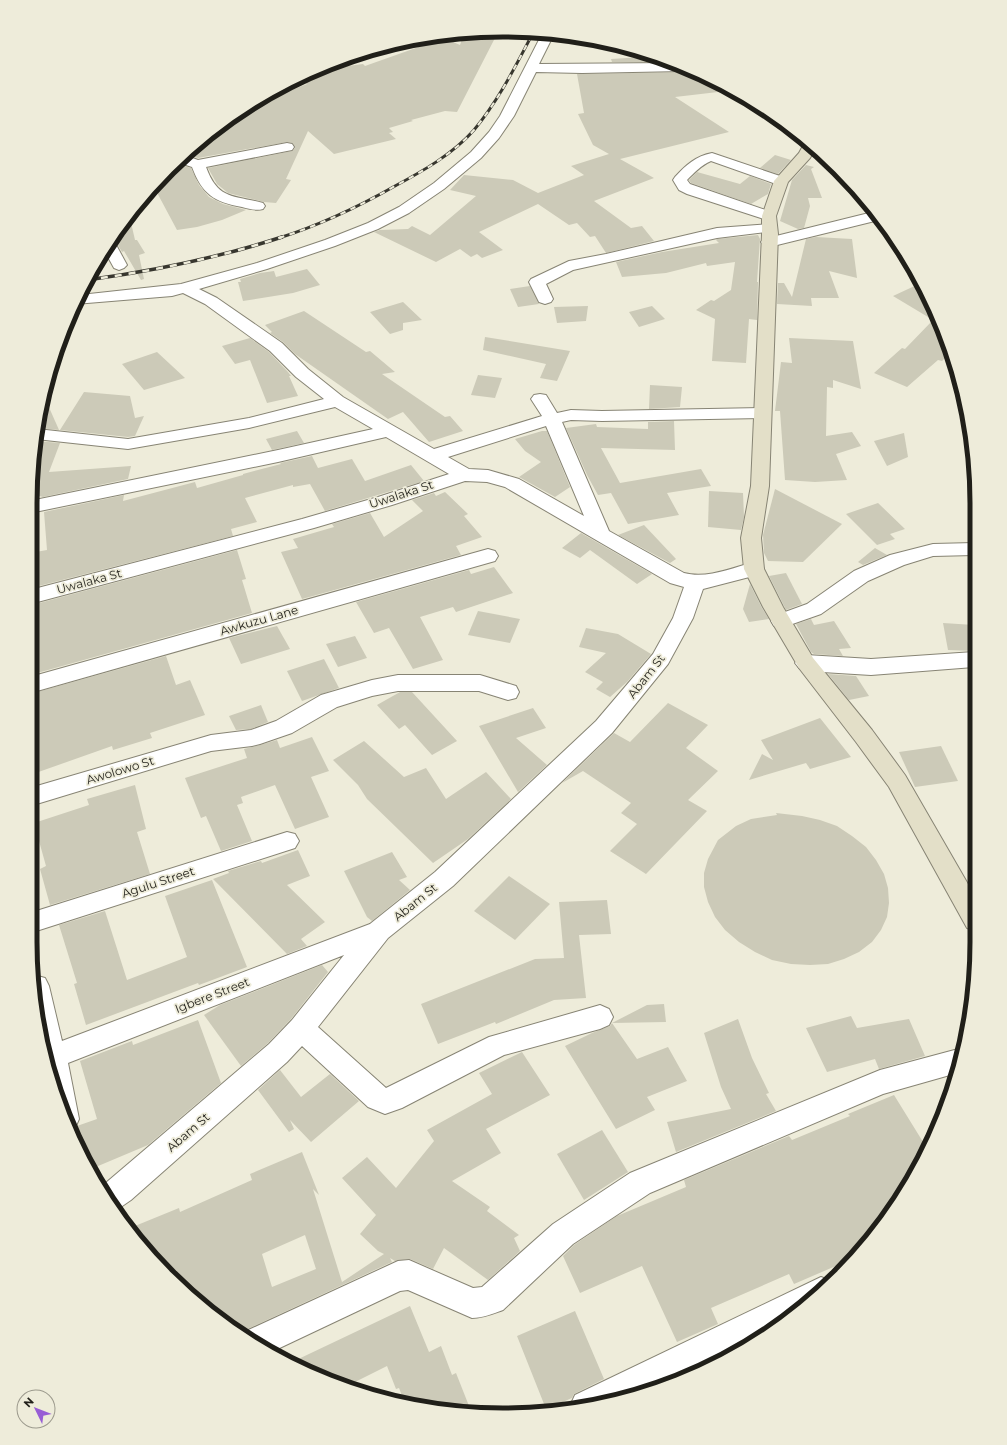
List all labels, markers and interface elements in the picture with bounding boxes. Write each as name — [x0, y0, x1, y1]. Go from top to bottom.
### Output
street label: Uwalaka St — [367, 477, 435, 511]
street label: Uwalaka St — [55, 565, 123, 597]
street label: Awkuzu Lane — [218, 602, 300, 638]
street label: Abam St — [624, 651, 668, 701]
street label: Awolowo St — [84, 753, 156, 787]
street label: Agulu Street — [120, 863, 196, 901]
street label: Abam St — [390, 880, 440, 924]
street label: Igbere Street — [173, 974, 251, 1016]
street label: Abam St — [163, 1109, 213, 1155]
north arrow — [16, 1389, 56, 1429]
text: N — [21, 1394, 37, 1410]

